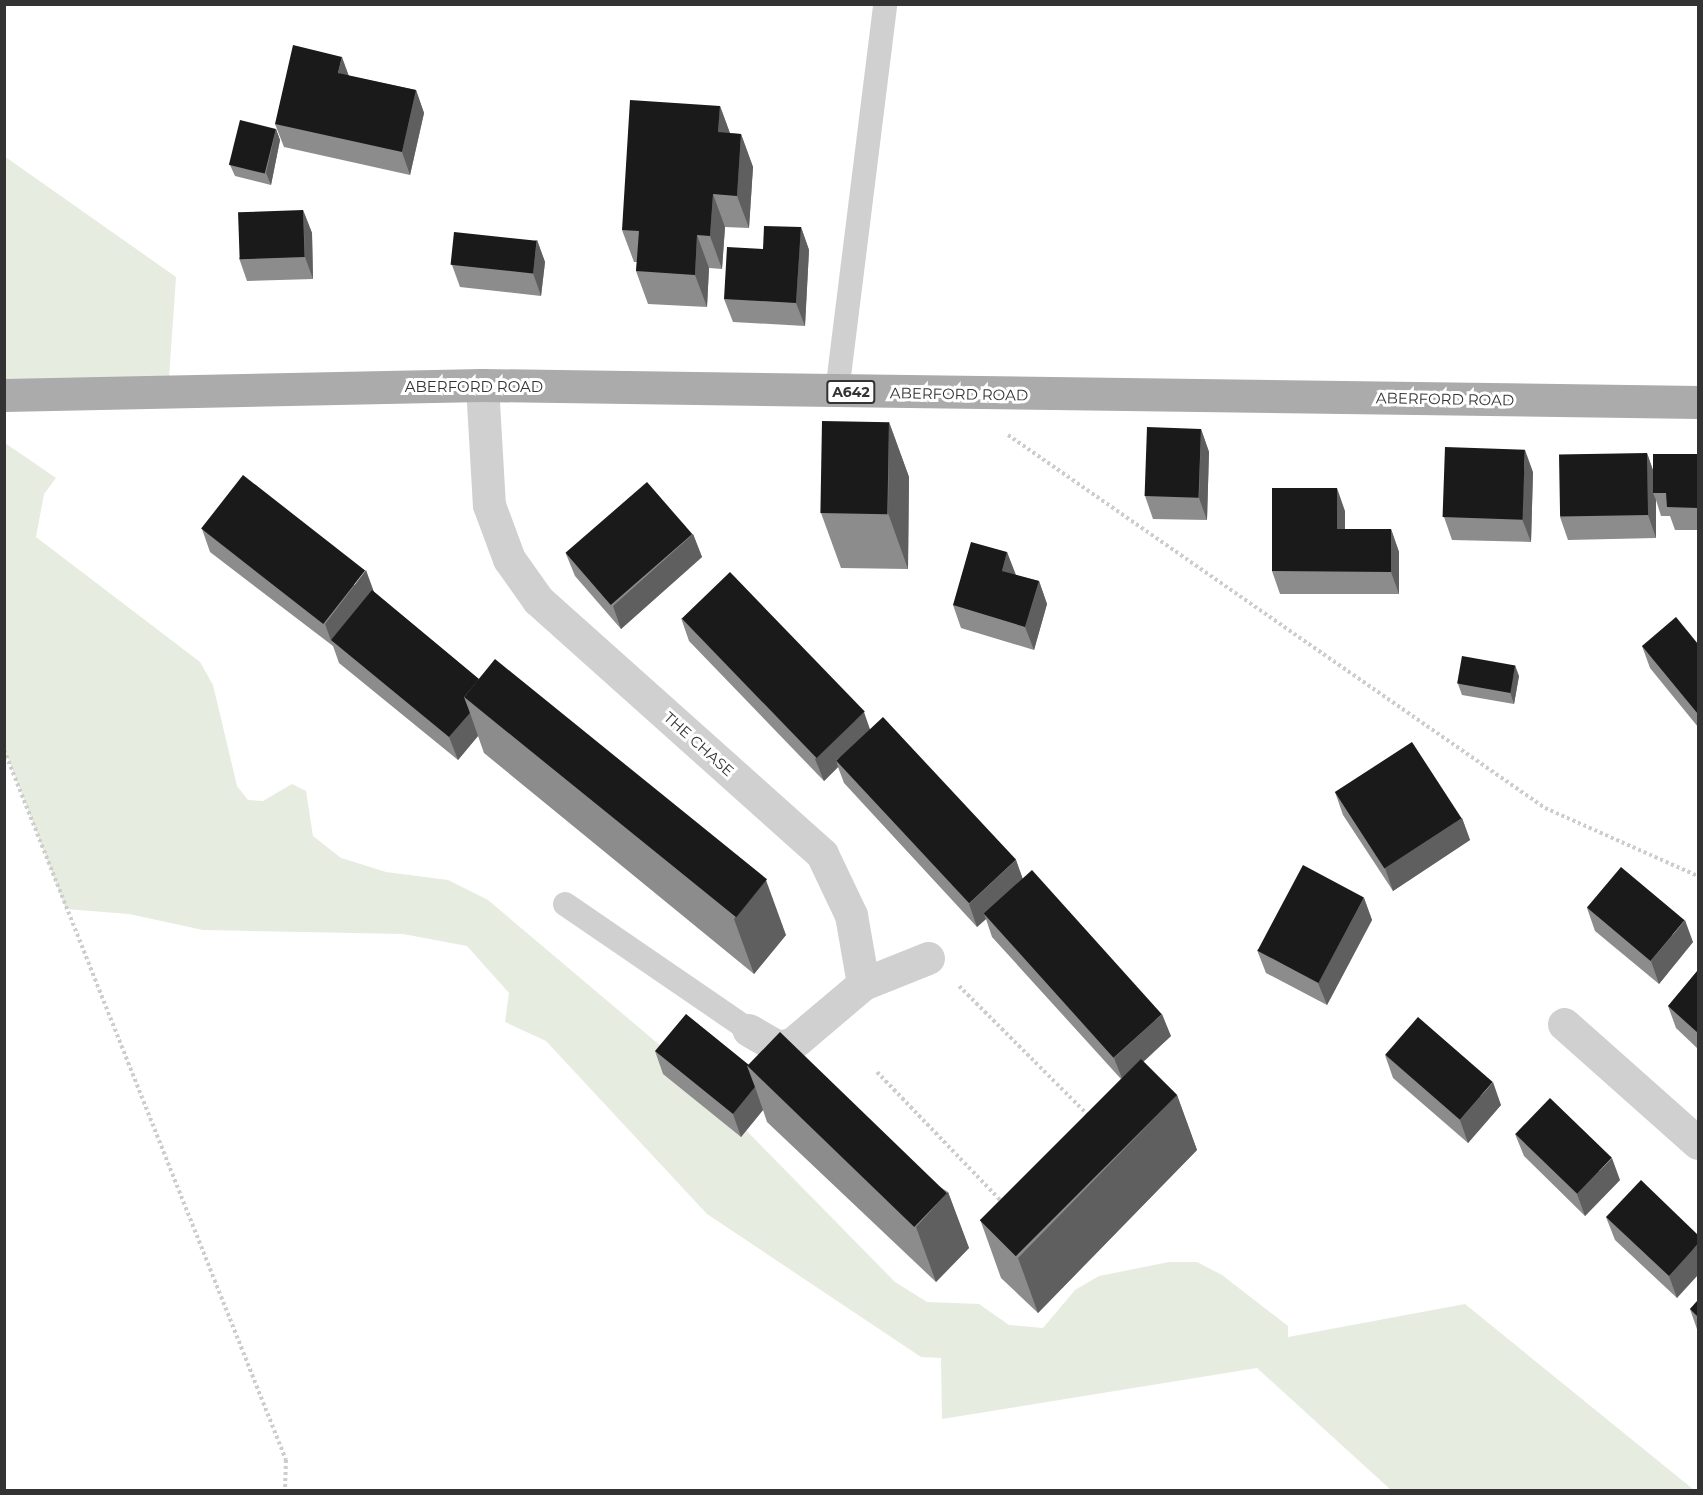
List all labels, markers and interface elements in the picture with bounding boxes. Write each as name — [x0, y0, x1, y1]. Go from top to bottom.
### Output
street label: ABERFORD ROAD — [405, 378, 543, 396]
road number: A642 — [826, 381, 876, 403]
street label: ABERFORD ROAD — [890, 384, 1028, 404]
street label: ABERFORD ROAD — [1376, 389, 1514, 409]
street label: THE CHASE — [660, 708, 738, 780]

